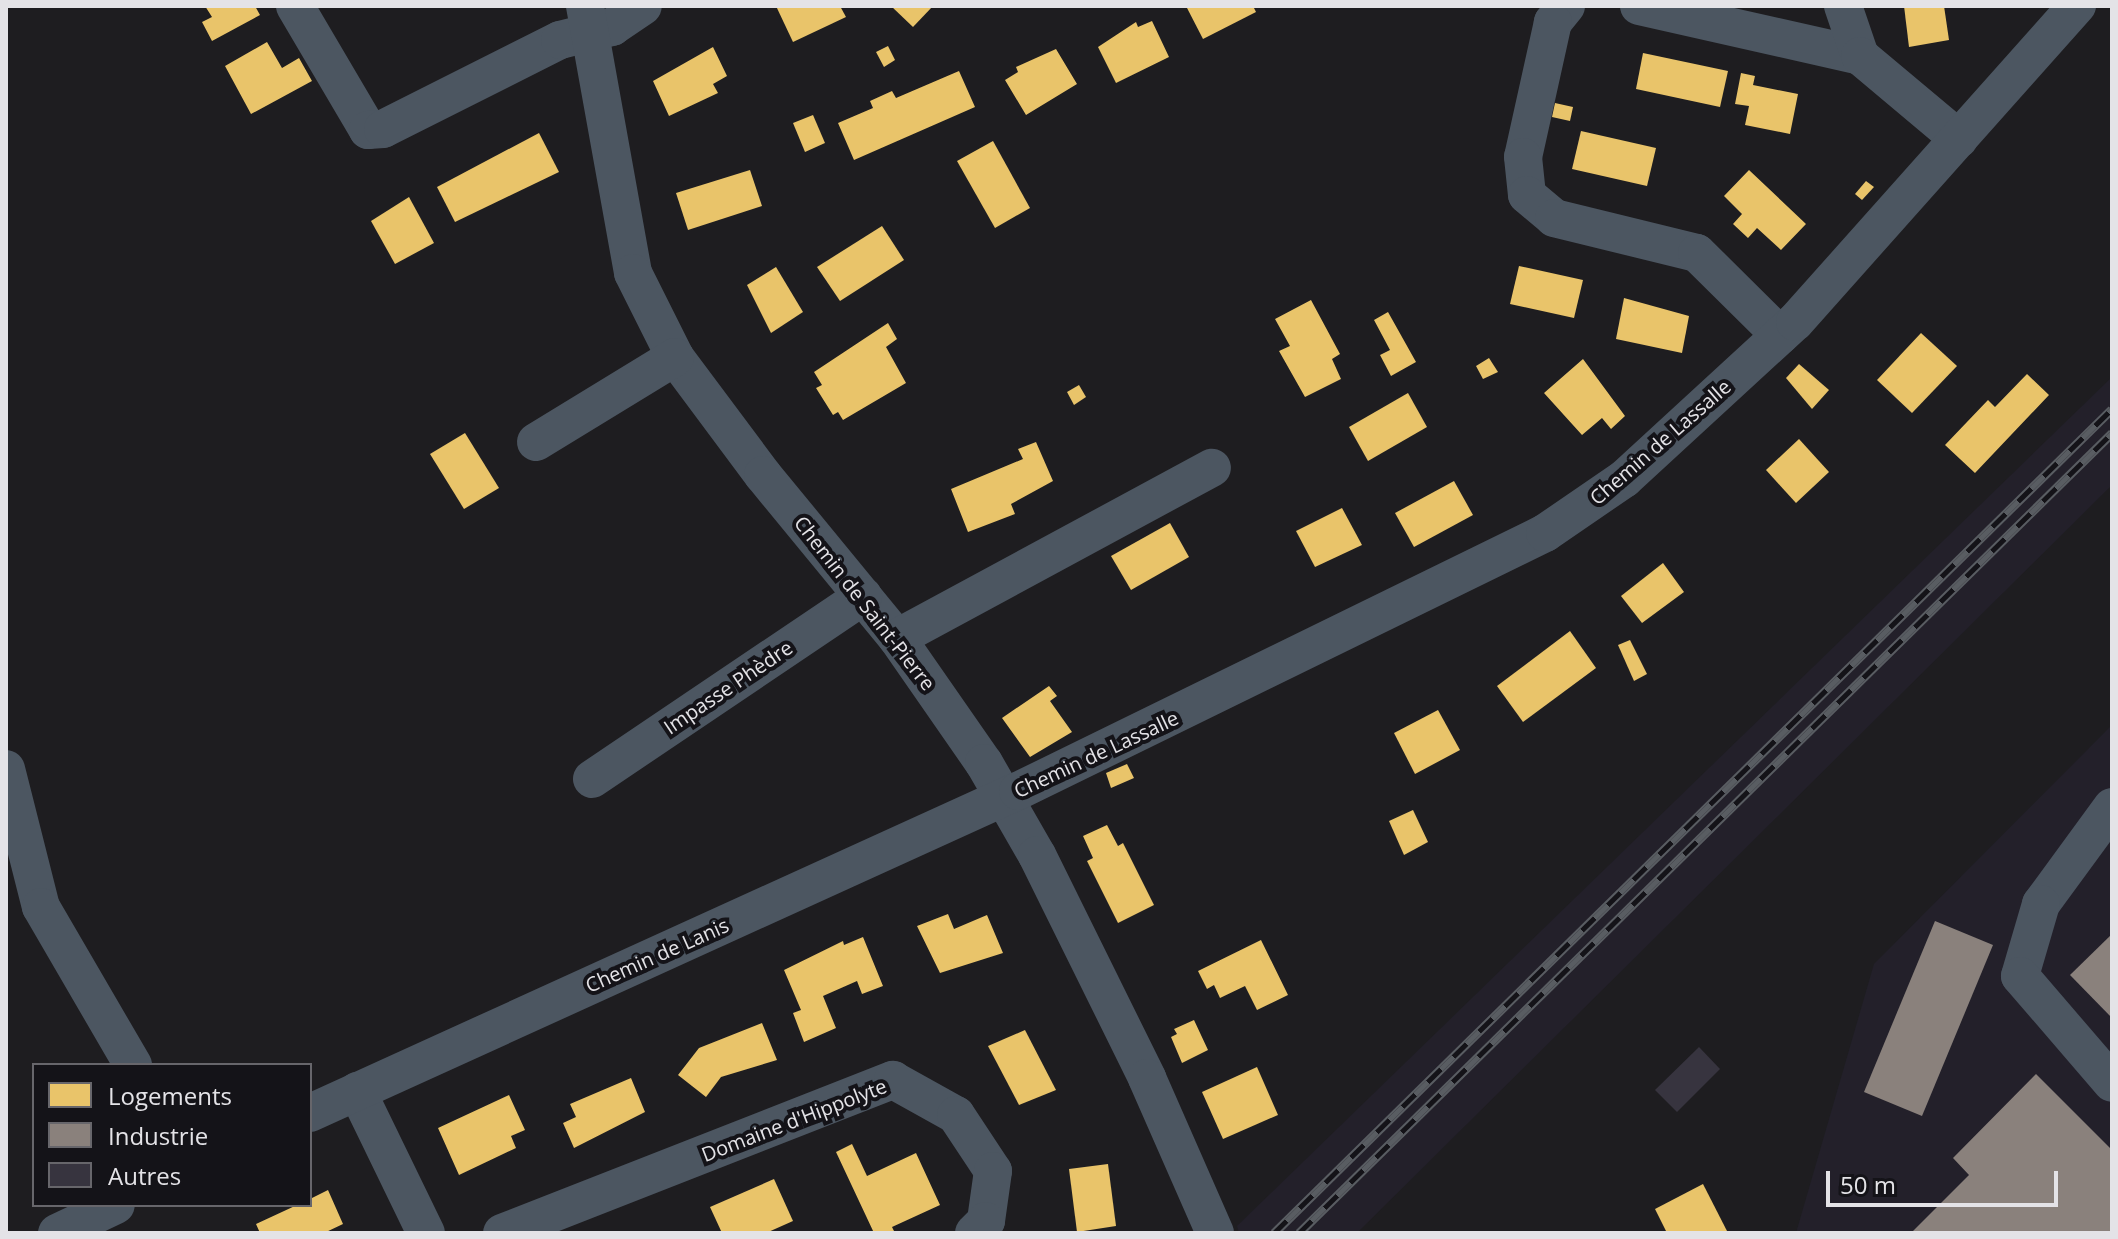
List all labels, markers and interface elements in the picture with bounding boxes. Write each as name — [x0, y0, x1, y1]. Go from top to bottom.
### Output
street label: Chemin de Lassalle — [1585, 374, 1735, 510]
street label: Chemin de Saint-Pierre — [789, 511, 941, 695]
street label: Impasse Phèdre — [659, 635, 797, 739]
street label: Chemin de Lassalle — [1010, 705, 1182, 803]
street label: Chemin de Lanis — [582, 913, 732, 997]
legend — [32, 1063, 312, 1207]
street label: Domaine d'Hippolyte — [698, 1074, 890, 1166]
text: Logements — [108, 1079, 232, 1112]
text: Industrie — [108, 1119, 208, 1152]
scale bar — [1830, 1155, 2062, 1205]
text: Autres — [108, 1159, 181, 1192]
text: 50 m — [1840, 1168, 1896, 1201]

